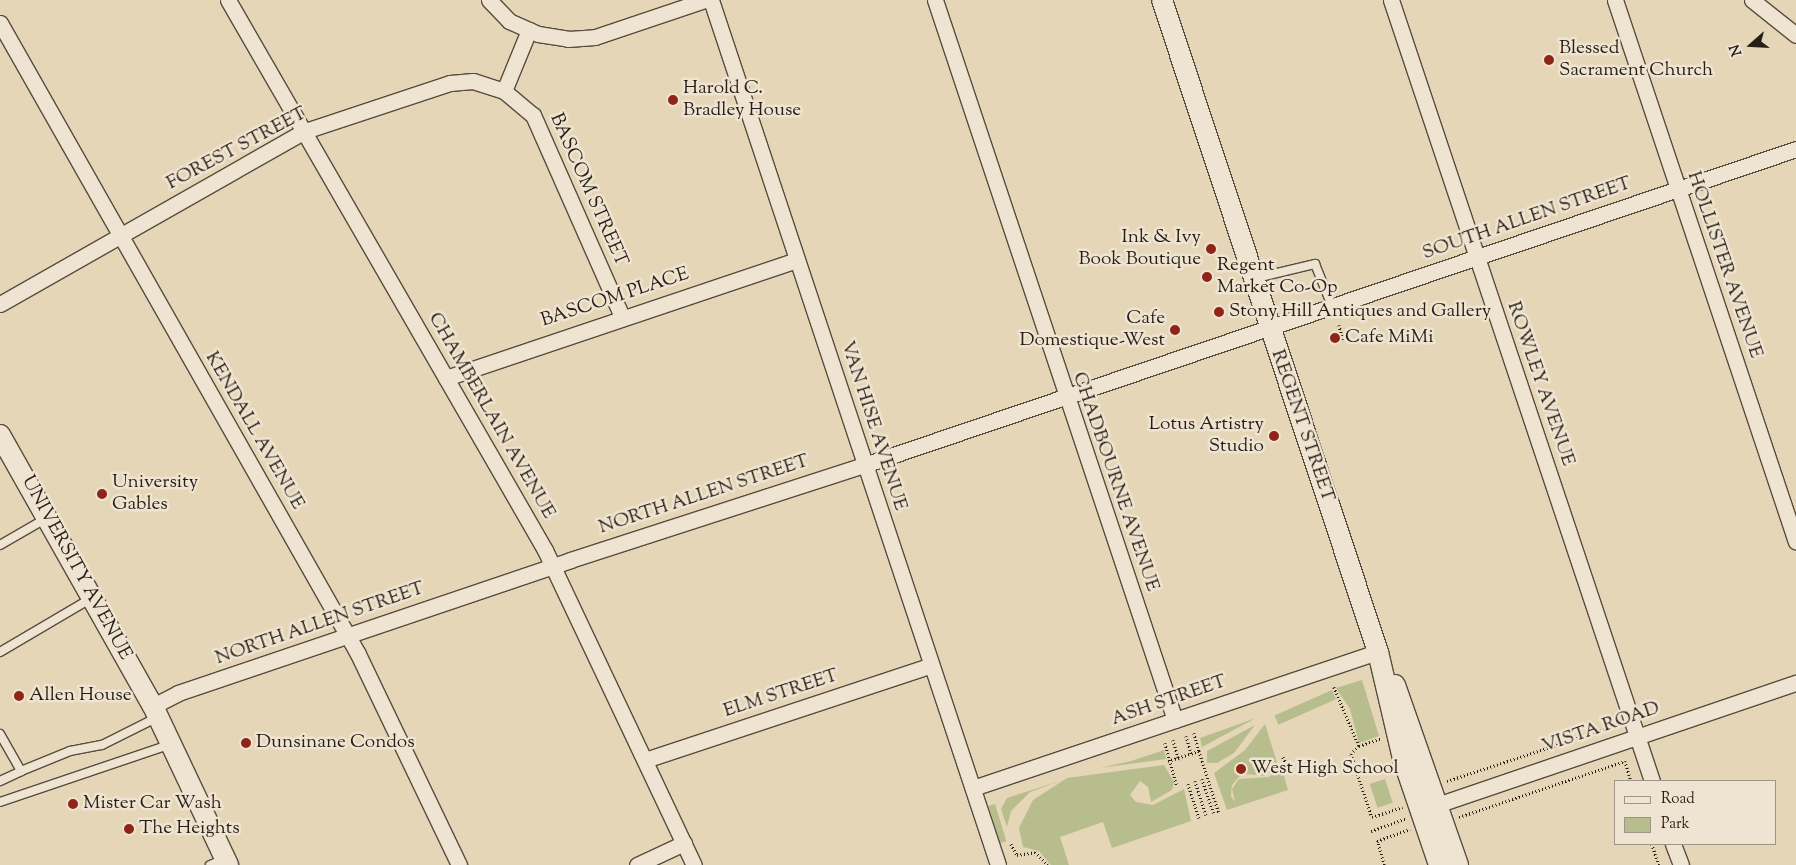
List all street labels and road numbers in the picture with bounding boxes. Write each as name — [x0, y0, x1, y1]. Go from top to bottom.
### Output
street label: FOREST STREET — [163, 103, 311, 195]
street label: BASCOM STREET — [544, 110, 632, 270]
street label: HOLLISTER AVENUE — [1681, 169, 1767, 361]
street label: SOUTH ALLEN STREET — [1420, 173, 1634, 265]
street label: BASCOM PLACE — [538, 263, 692, 333]
street label: ROWLEY AVENUE — [1501, 299, 1579, 469]
street label: CHAMBERLAIN AVENUE — [423, 309, 559, 523]
street label: VAN HISE AVENUE — [835, 338, 911, 514]
street label: REGENT STREET — [1265, 347, 1339, 505]
street label: KENDALL AVENUE — [199, 348, 309, 514]
street label: CHADBOURNE AVENUE — [1067, 369, 1163, 595]
street label: NORTH ALLEN STREET — [596, 450, 812, 540]
street label: UNIVERSITY AVENUE — [16, 472, 136, 664]
street label: NORTH ALLEN STREET — [213, 578, 427, 670]
street label: ELM STREET — [721, 665, 841, 723]
street label: ASH STREET — [1108, 671, 1230, 731]
street label: VISTA ROAD — [1539, 697, 1663, 759]

